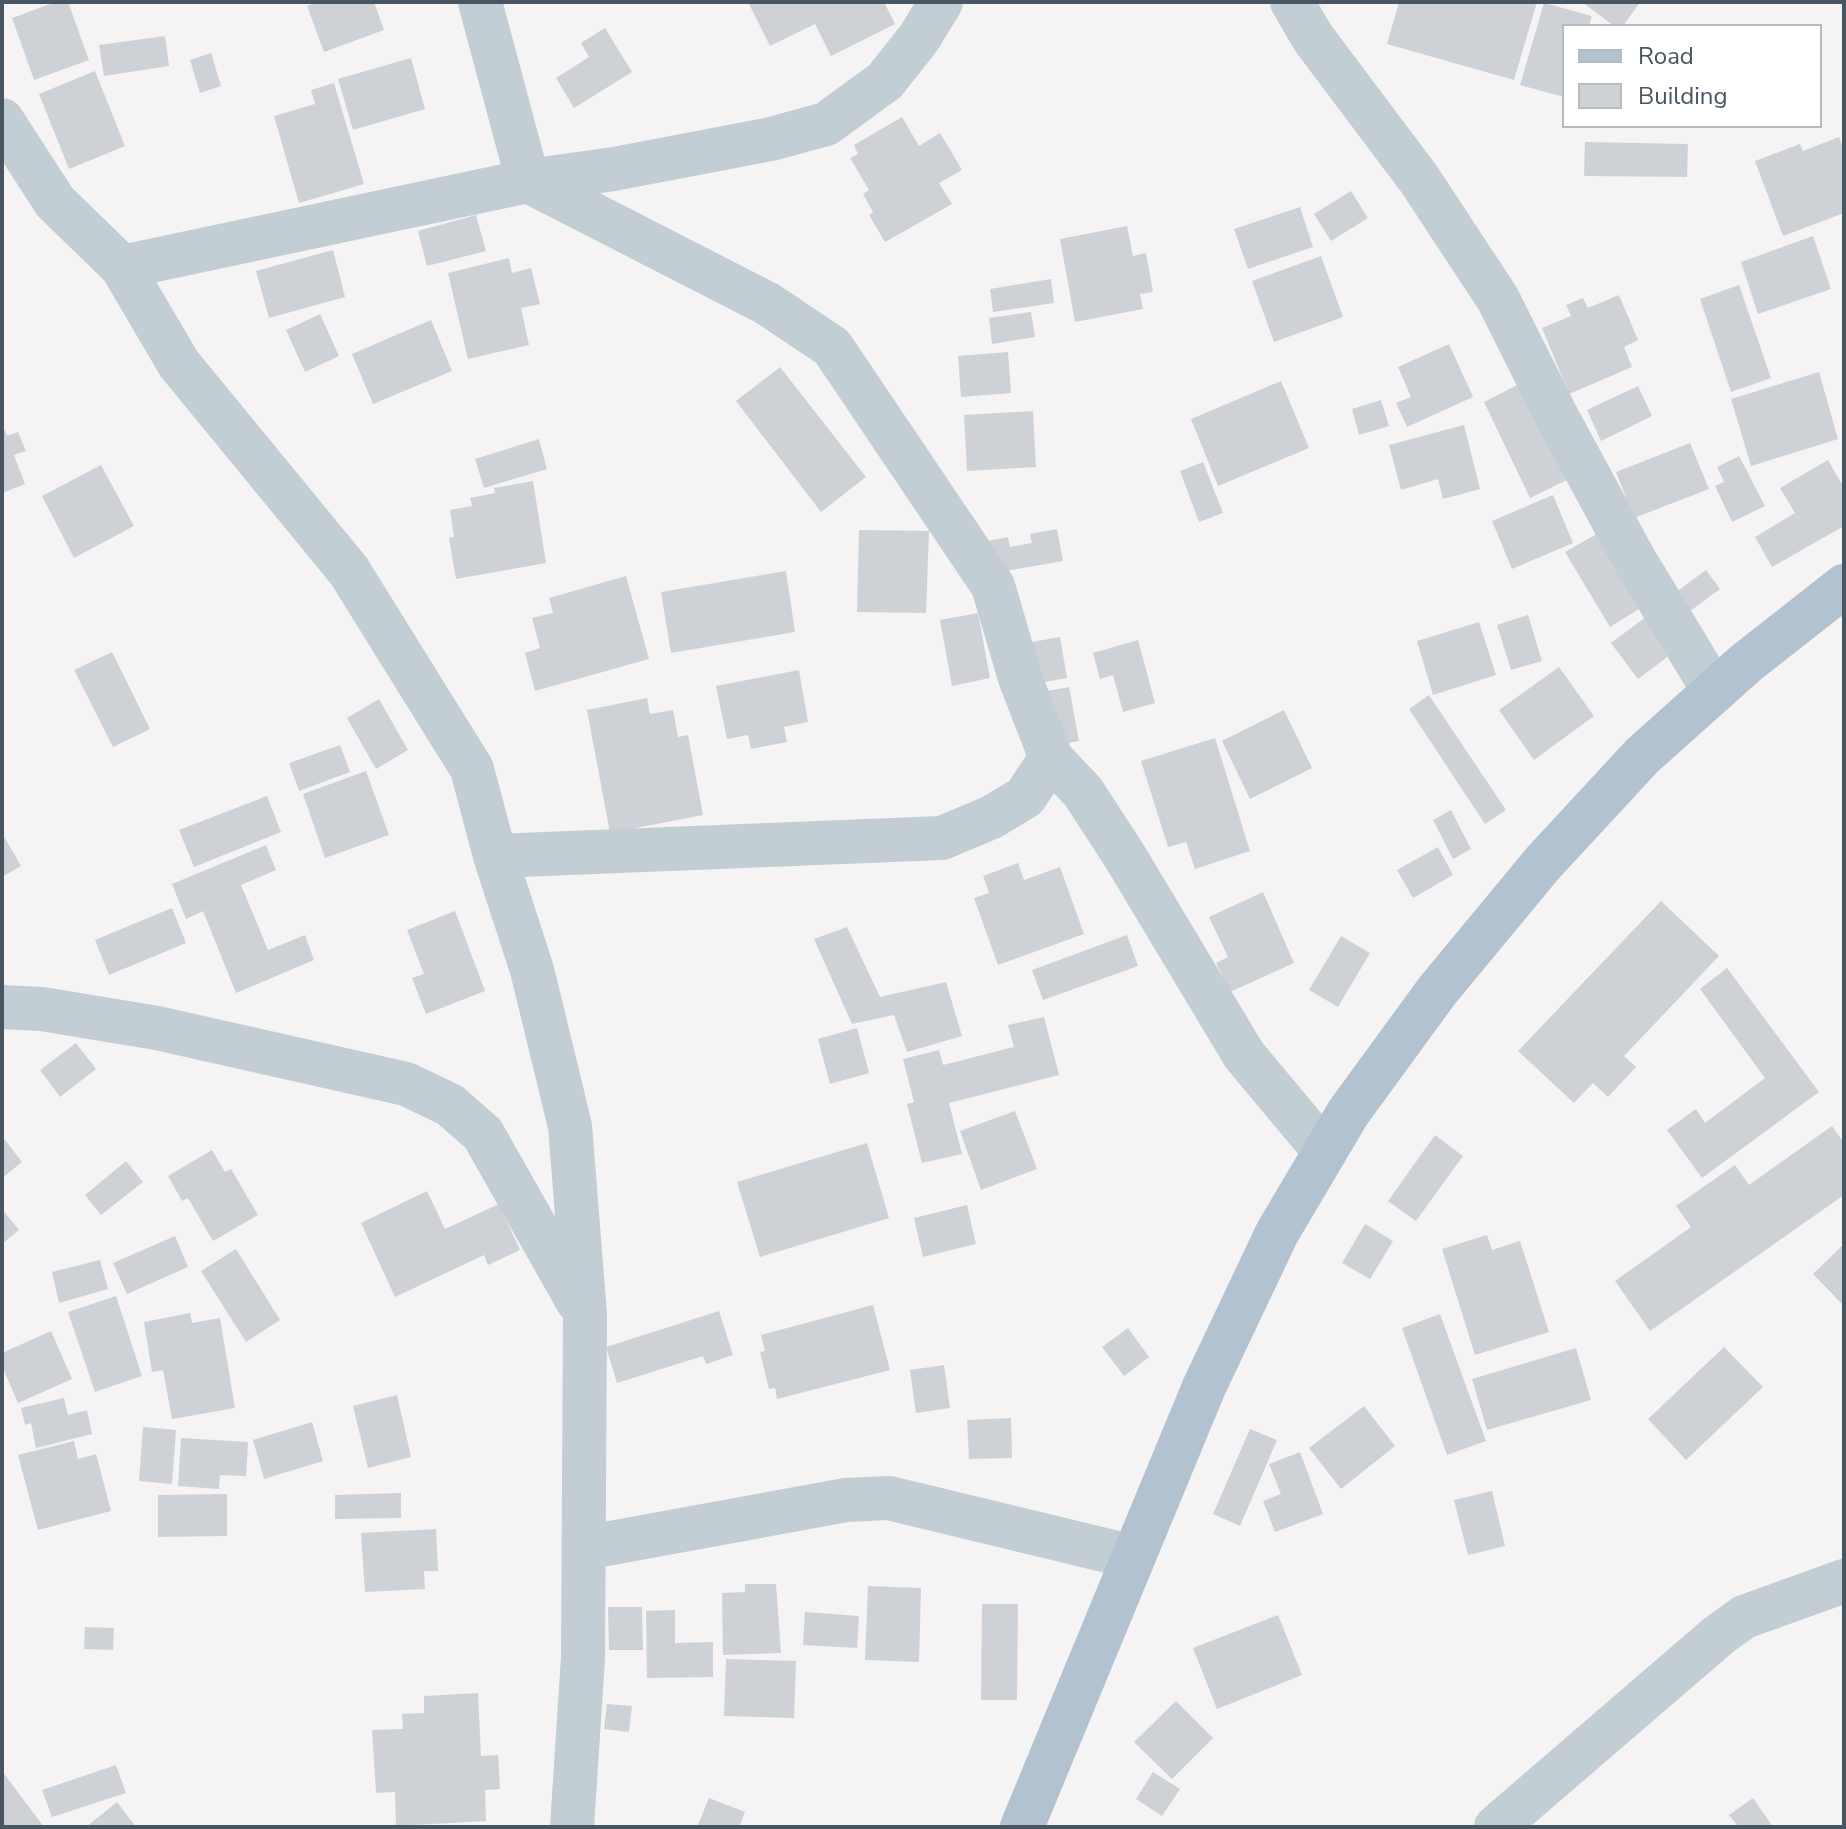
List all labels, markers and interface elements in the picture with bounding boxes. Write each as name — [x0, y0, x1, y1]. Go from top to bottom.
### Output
legend — [1562, 24, 1822, 128]
text: Road — [1638, 40, 1694, 72]
text: Building — [1638, 80, 1728, 112]

